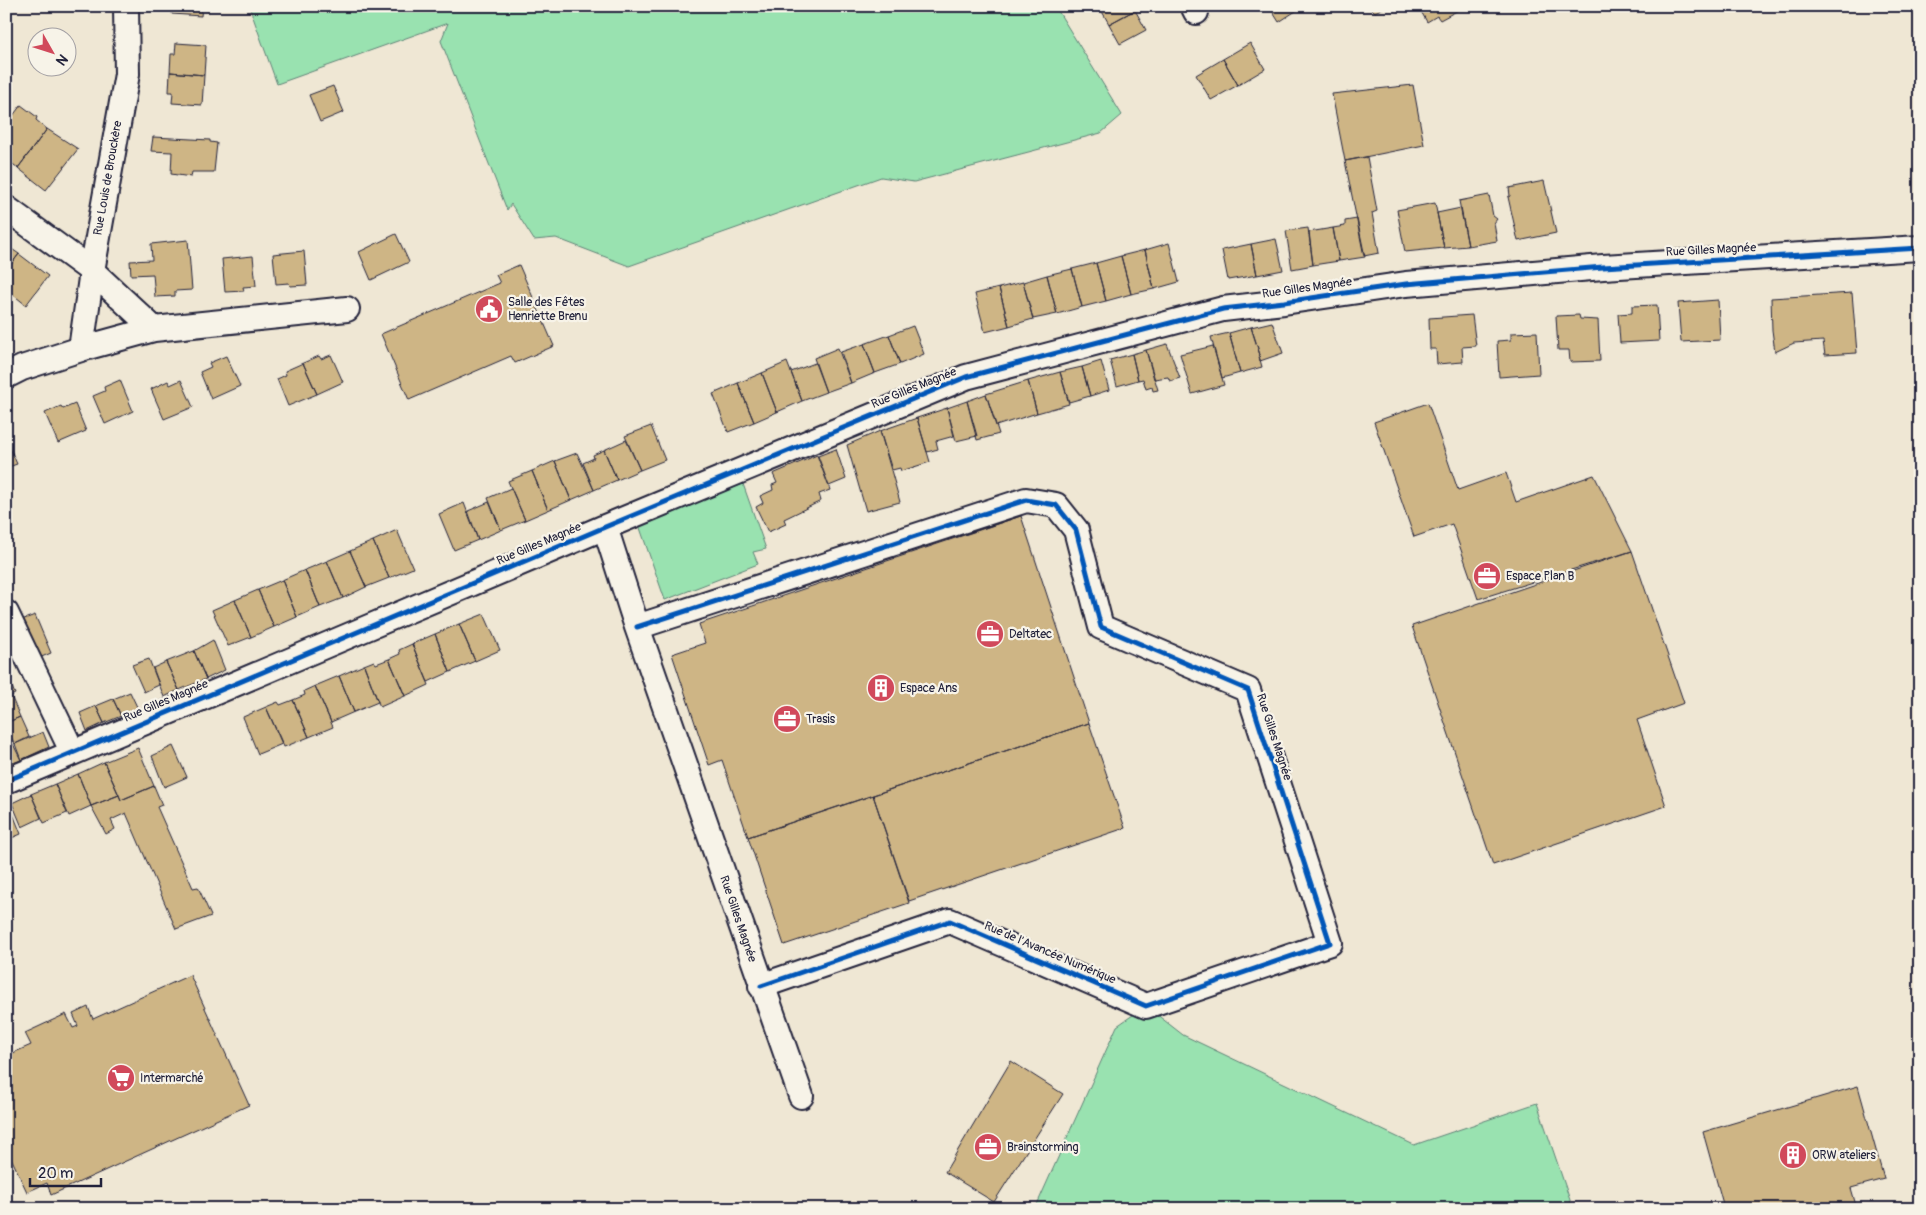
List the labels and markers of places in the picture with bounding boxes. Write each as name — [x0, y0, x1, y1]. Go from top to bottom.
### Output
public building icon: Salle des Fêtes Henriette Brenu — [474, 294, 504, 324]
place label: Salle des Fêtes Henriette Brenu — [508, 295, 587, 324]
office icon: Espace Plan B — [1472, 561, 1502, 591]
place label: Espace Plan B — [1506, 569, 1575, 584]
office icon: Deltatec — [975, 619, 1005, 649]
place label: Deltatec — [1009, 627, 1052, 642]
building icon: Espace Ans — [866, 673, 896, 703]
place label: Espace Ans — [900, 681, 958, 696]
office icon: Trasis — [772, 704, 802, 734]
place label: Trasis — [806, 712, 836, 727]
supermarket icon: Intermarché — [106, 1063, 136, 1093]
place label: Intermarché — [140, 1071, 204, 1086]
office icon: Brainstorming — [973, 1132, 1003, 1162]
place label: Brainstorming — [1007, 1140, 1079, 1155]
building icon: ORW ateliers — [1778, 1140, 1808, 1170]
place label: ORW ateliers — [1812, 1148, 1877, 1163]

